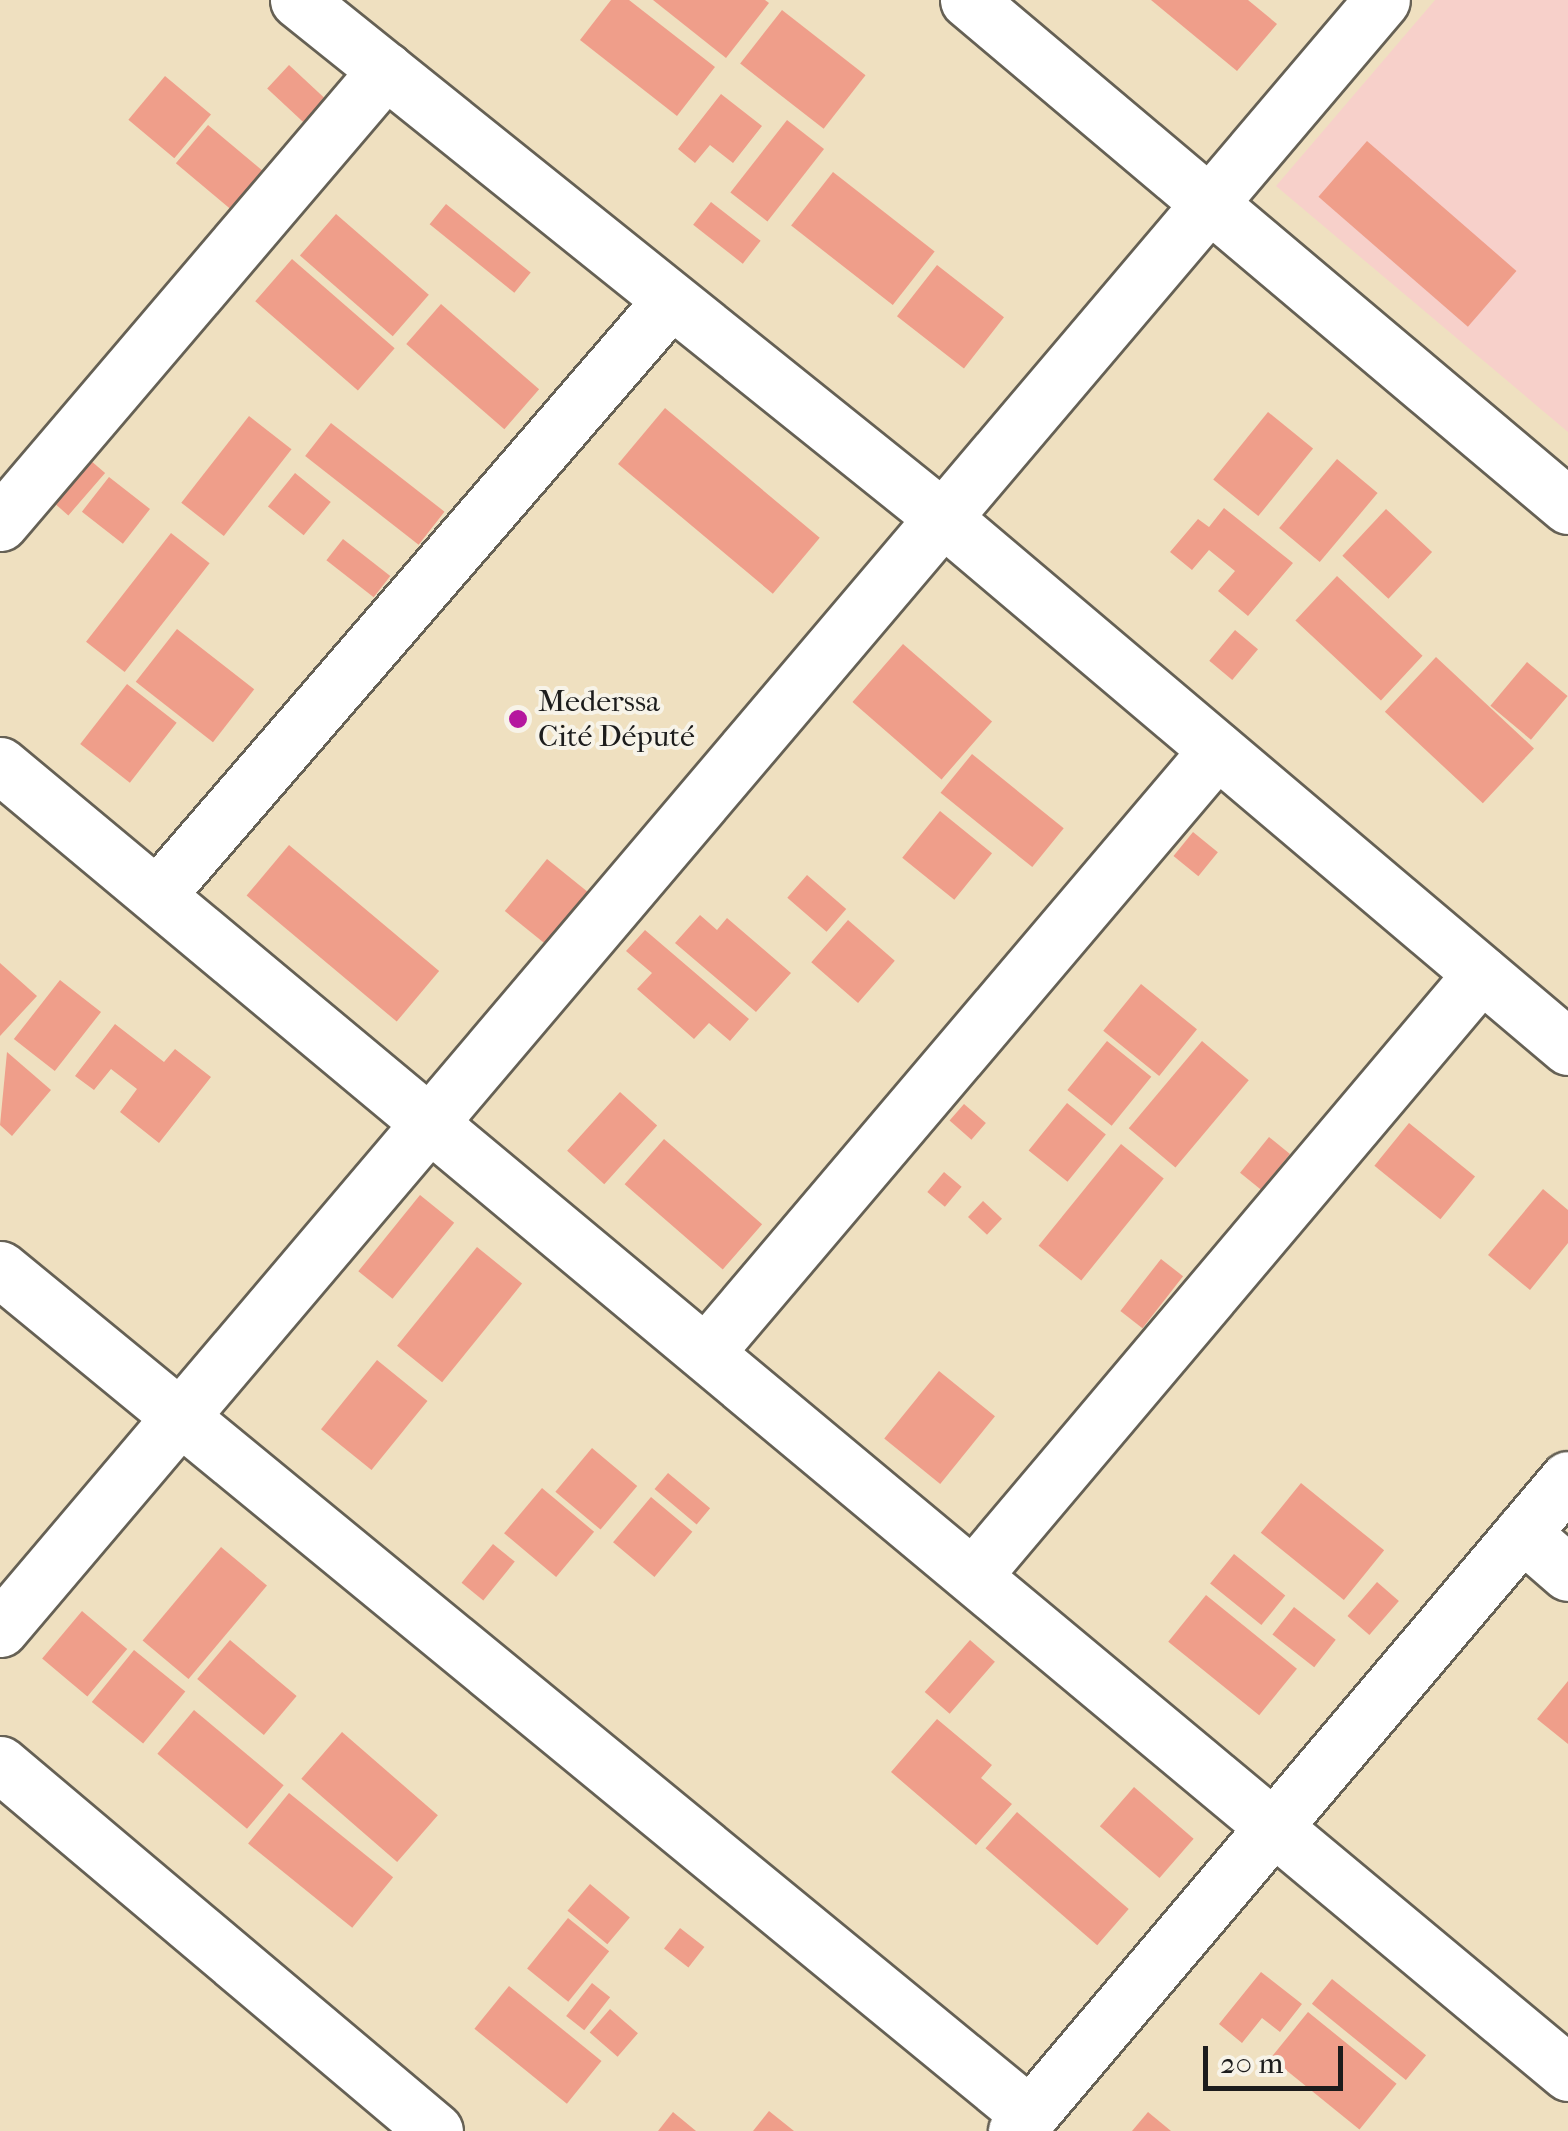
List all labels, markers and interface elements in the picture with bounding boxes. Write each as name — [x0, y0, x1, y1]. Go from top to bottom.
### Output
place label: Mederssa Cité Député — [538, 684, 695, 754]
marker: Mederssa Cité Député — [507, 708, 529, 730]
scale bar — [1208, 2026, 1348, 2088]
text: 20 m — [1220, 2046, 1283, 2081]

